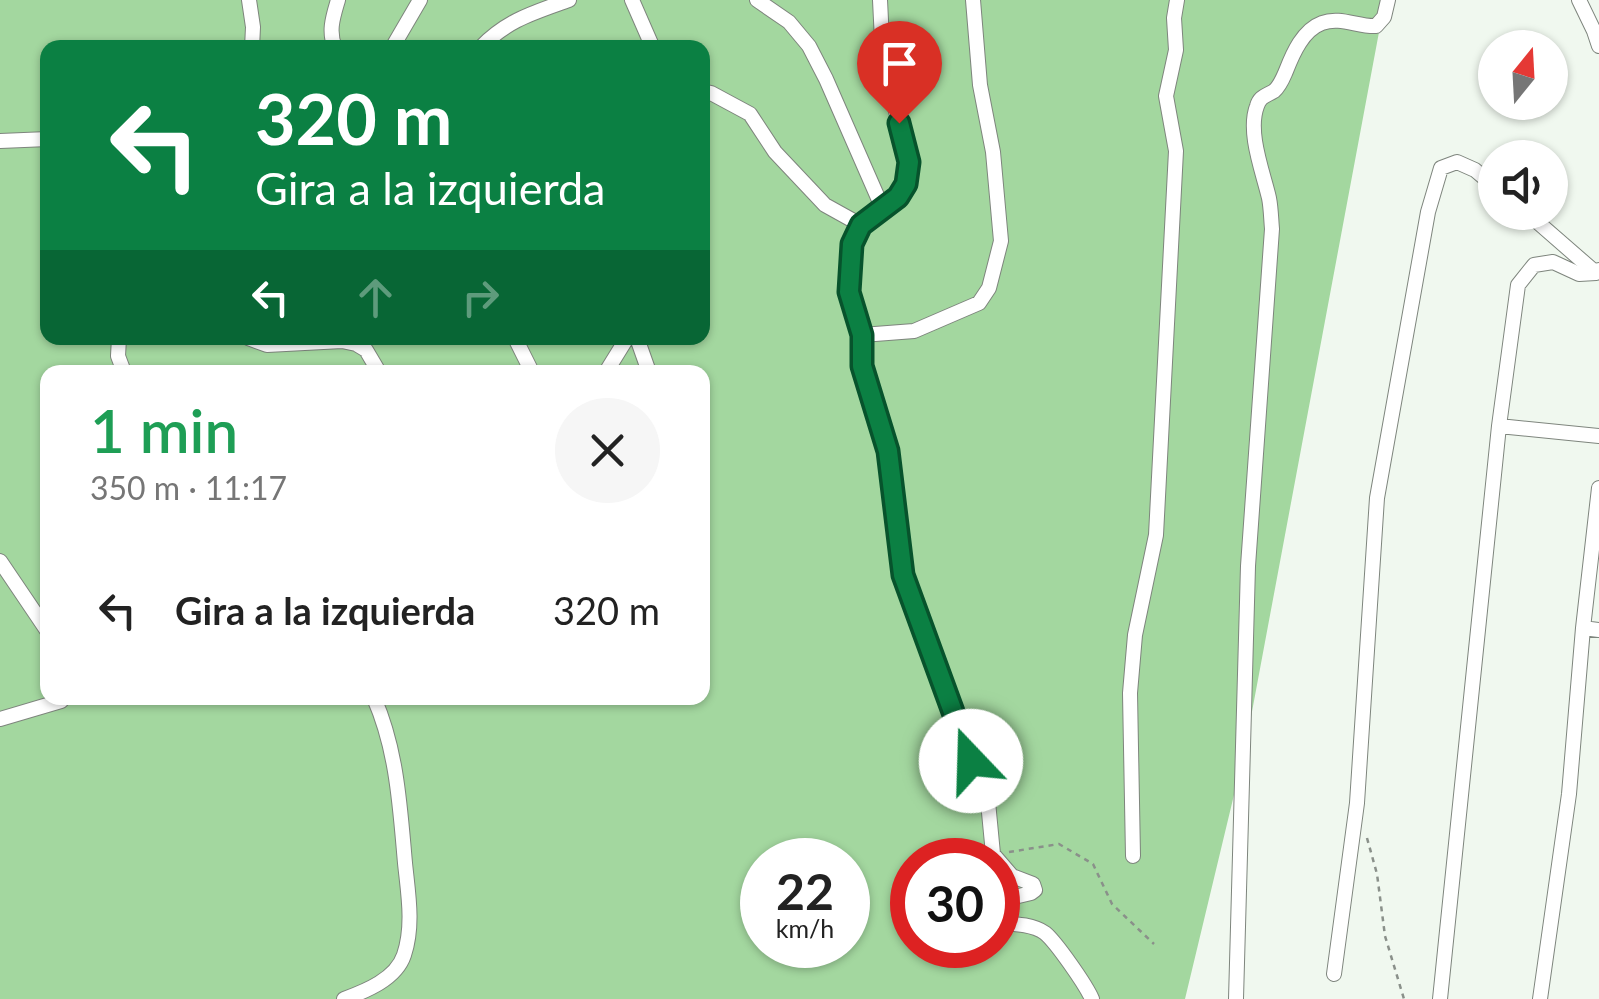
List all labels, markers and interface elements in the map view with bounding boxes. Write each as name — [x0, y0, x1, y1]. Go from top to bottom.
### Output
pin — [857, 21, 942, 124]
north arrow — [1478, 30, 1568, 120]
map controls — [1478, 30, 1568, 230]
icon: arrive — [872, 36, 927, 91]
text: 320 m — [255, 76, 452, 160]
icon: left — [90, 80, 220, 210]
button: sound — [1478, 140, 1568, 230]
text: Gira a la izquierda — [255, 161, 605, 215]
icon: left — [243, 270, 298, 325]
icon: ahead — [348, 270, 403, 325]
icon: right — [453, 270, 508, 325]
text: 1 min — [90, 394, 238, 466]
button: close — [555, 398, 660, 503]
text: 350 m · 11:17 — [90, 468, 287, 507]
icon: left — [90, 583, 145, 638]
text: Gira a la izquierda — [175, 587, 475, 633]
text: 320 m — [553, 587, 660, 633]
position arrow — [919, 709, 1023, 813]
speed limit sign: 30 — [890, 838, 1020, 968]
text: 22 — [776, 861, 834, 921]
text: km/h — [776, 913, 834, 943]

